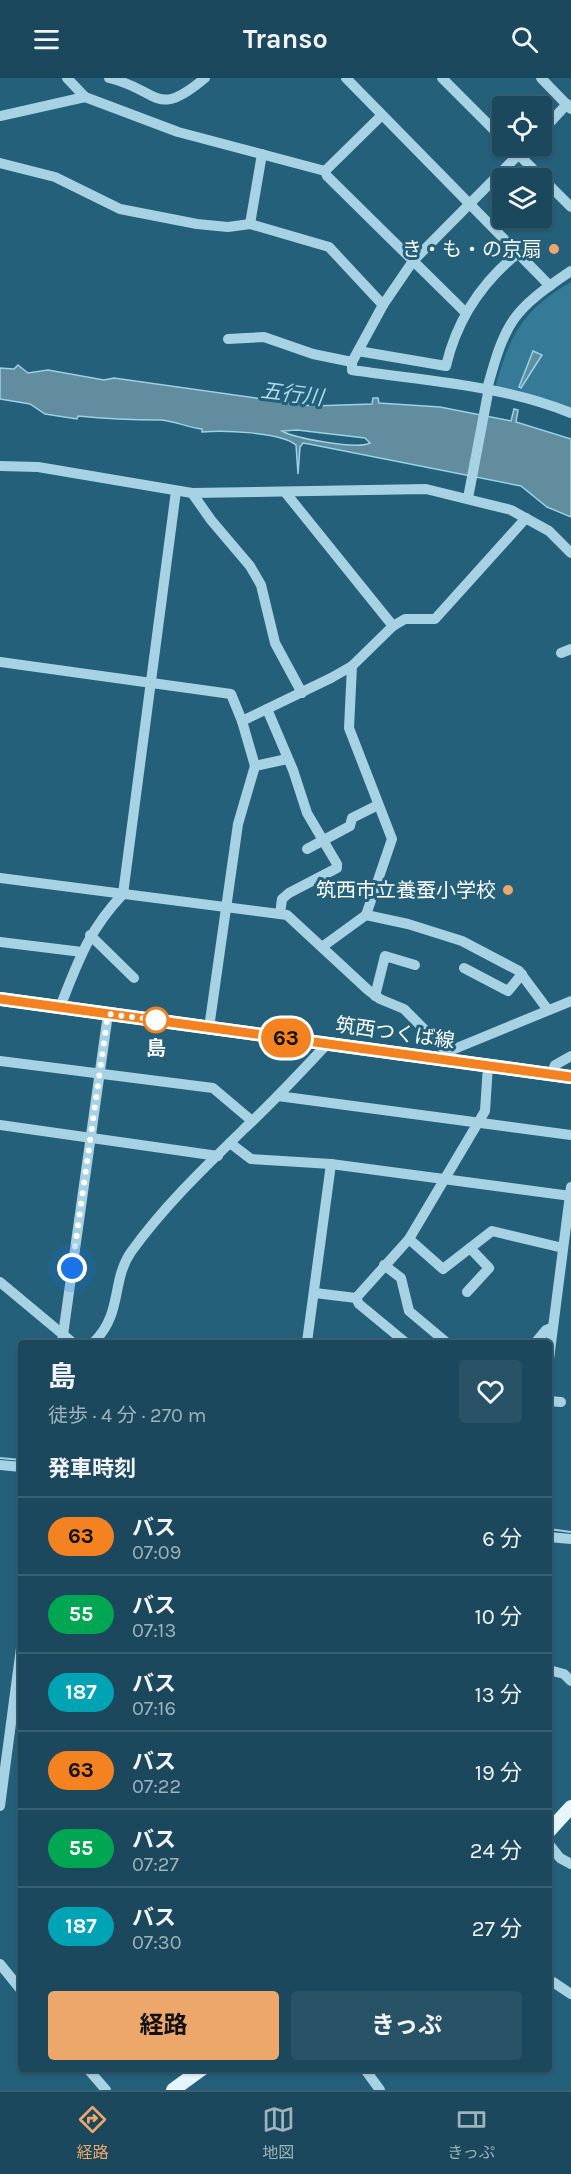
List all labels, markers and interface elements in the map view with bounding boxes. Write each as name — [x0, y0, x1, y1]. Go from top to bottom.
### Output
icon: menu — [30, 23, 63, 56]
text: Transo — [243, 23, 328, 55]
icon: search — [508, 23, 541, 56]
map controls — [492, 96, 552, 228]
button: locate — [492, 96, 552, 156]
button: layers — [492, 168, 552, 228]
place label: き・も・の京扇 — [402, 238, 542, 261]
marker: き・も・の京扇 — [547, 242, 561, 256]
water label: 五行川 — [259, 378, 327, 410]
place label: 筑西市立養蚕小学校 — [316, 879, 496, 902]
marker: 筑西市立養蚕小学校 — [501, 883, 515, 897]
marker: 島 — [143, 1007, 169, 1033]
street label: 筑西つくば線 — [334, 1013, 456, 1053]
line badge: 63 — [259, 1018, 313, 1058]
text: 63 — [273, 1026, 299, 1050]
place label: 島 — [146, 1037, 166, 1060]
your location — [57, 1253, 87, 1283]
text: 島 — [48, 1360, 76, 1393]
button: heart — [459, 1360, 522, 1423]
text: 徒歩 · 4 分 · 270 m — [48, 1404, 206, 1427]
text: 発車時刻 — [48, 1456, 136, 1482]
text: バス — [132, 1515, 176, 1541]
text: 63 — [68, 1524, 94, 1548]
text: 6 分 — [482, 1526, 522, 1552]
text: 07:09 — [132, 1541, 181, 1564]
text: バス — [132, 1593, 176, 1619]
text: 55 — [69, 1602, 93, 1626]
text: 10 分 — [474, 1604, 522, 1630]
text: 07:13 — [132, 1619, 176, 1642]
text: バス — [132, 1671, 176, 1697]
text: 187 — [65, 1680, 97, 1704]
text: 13 分 — [475, 1682, 522, 1708]
text: 07:16 — [132, 1697, 176, 1720]
text: バス — [132, 1749, 176, 1775]
text: 63 — [68, 1758, 94, 1782]
text: 19 分 — [475, 1760, 522, 1786]
text: 07:22 — [132, 1775, 181, 1798]
text: バス — [132, 1827, 176, 1853]
text: 55 — [69, 1836, 93, 1860]
text: 24 分 — [470, 1838, 522, 1864]
text: 07:27 — [132, 1853, 179, 1876]
text: バス — [132, 1905, 176, 1931]
text: 187 — [65, 1914, 97, 1938]
text: 27 分 — [472, 1916, 522, 1942]
text: 07:30 — [132, 1931, 182, 1954]
button: 経路 — [48, 1991, 279, 2060]
button: きっぷ — [291, 1991, 522, 2060]
tab: 経路 — [76, 2103, 109, 2163]
tab: 地図 — [262, 2103, 295, 2163]
tab: きっぷ — [447, 2103, 495, 2163]

